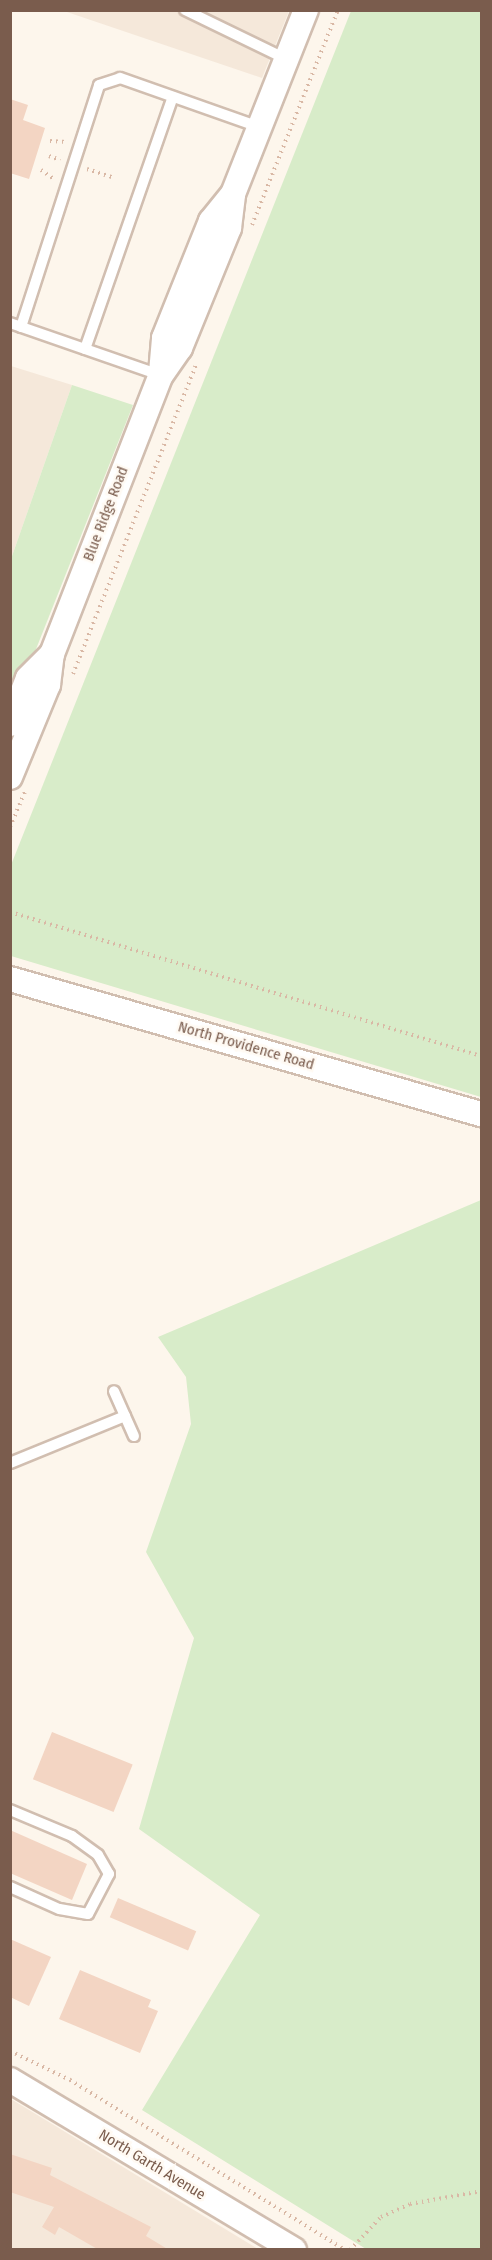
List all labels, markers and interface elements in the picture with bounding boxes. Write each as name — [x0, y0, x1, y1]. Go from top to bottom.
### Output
street label: Blue Ridge Road — [80, 464, 132, 564]
street label: North Providence Road — [176, 1018, 316, 1074]
street label: North Garth Avenue — [95, 2126, 209, 2204]

